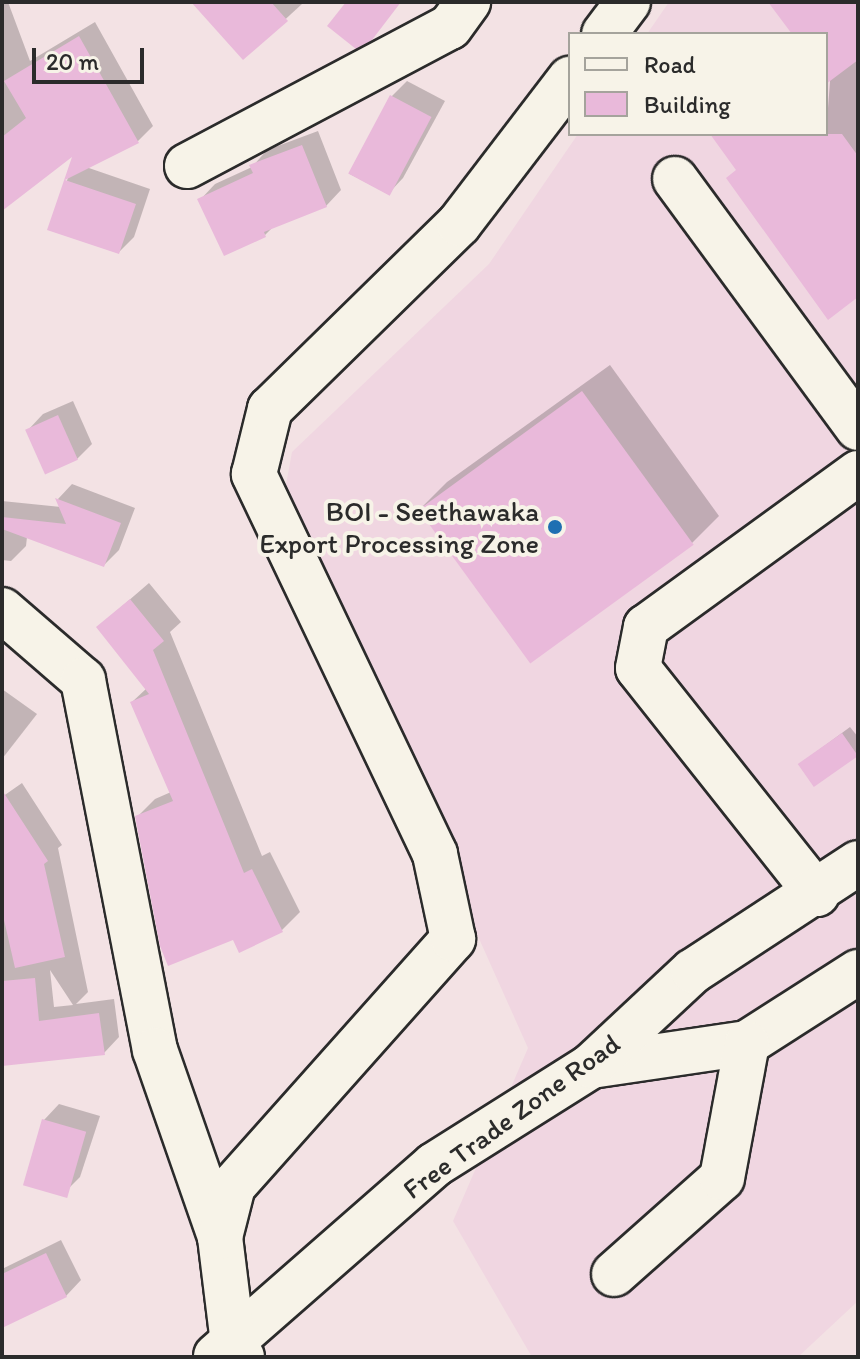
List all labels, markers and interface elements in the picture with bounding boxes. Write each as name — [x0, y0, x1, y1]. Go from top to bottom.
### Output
scale bar — [36, 32, 148, 82]
legend — [568, 32, 828, 136]
text: 20 m — [46, 47, 99, 76]
text: Road — [644, 50, 696, 79]
text: Building — [644, 90, 731, 119]
place label: BOI - Seethawaka Export Processing Zone — [259, 494, 539, 560]
marker: BOI - Seethawaka Export Processing Zone — [546, 518, 564, 536]
street label: Free Trade Zone Road — [397, 1027, 625, 1205]

